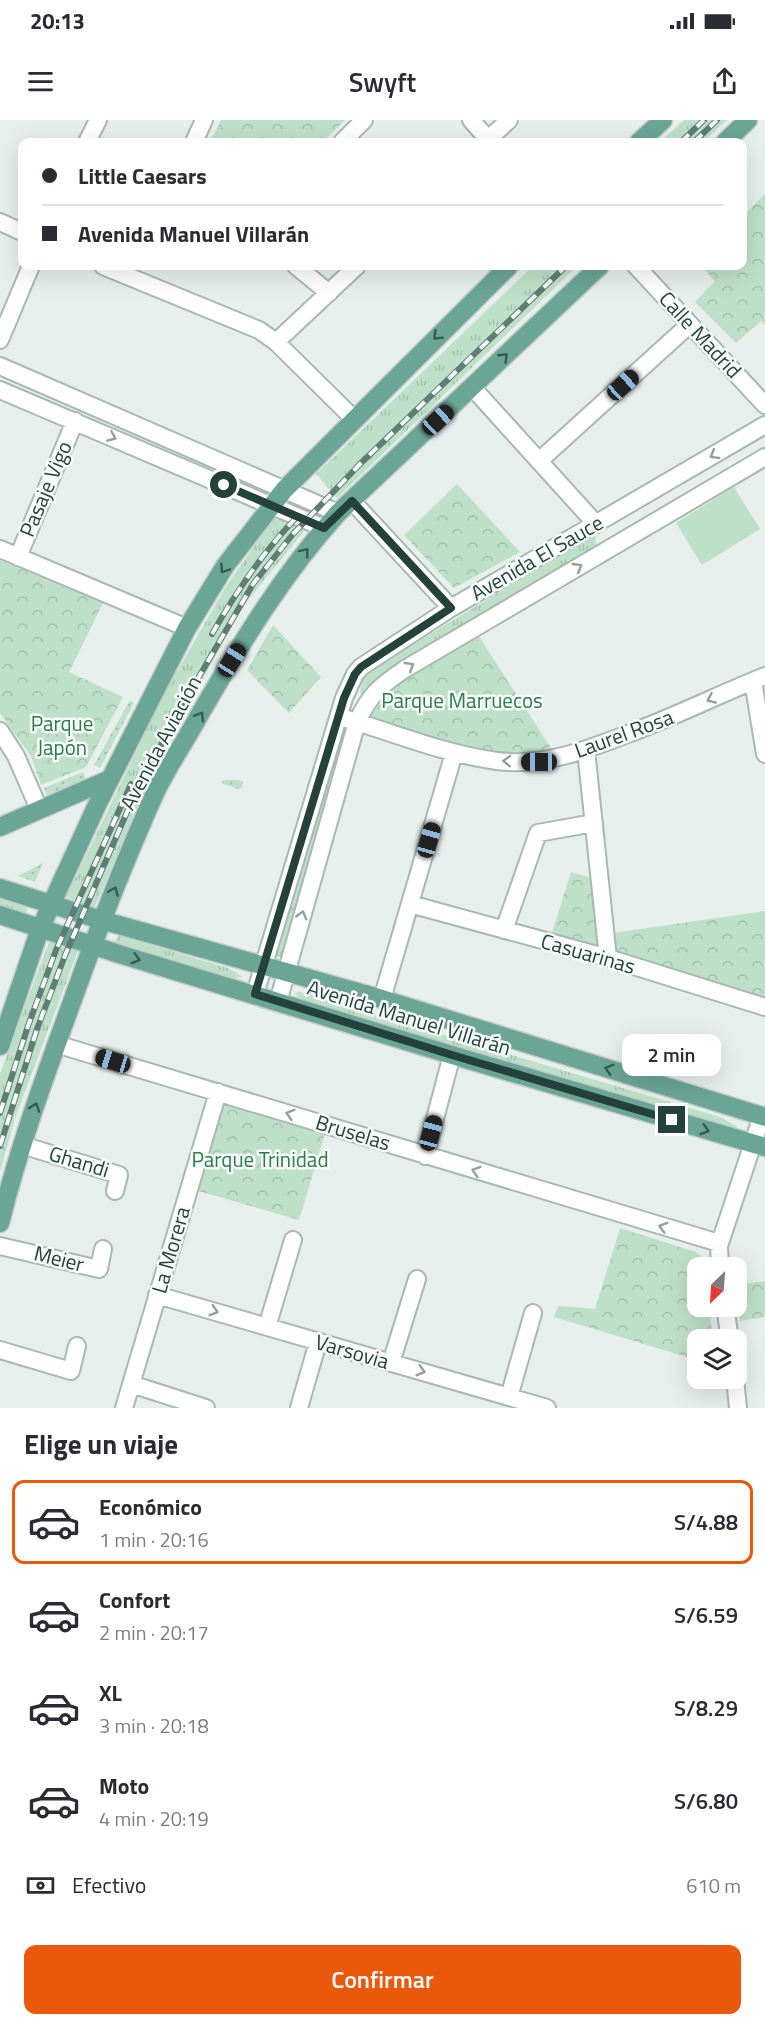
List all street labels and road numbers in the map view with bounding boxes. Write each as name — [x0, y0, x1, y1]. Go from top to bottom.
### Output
street label: Calle Madrid — [652, 284, 750, 385]
street label: Pasaje Vigo — [10, 436, 80, 542]
street label: Avenida El Sauce — [464, 506, 609, 608]
street label: Avenida Aviación — [111, 670, 209, 815]
street label: Laurel Rosa — [570, 700, 678, 766]
street label: Casuarinas — [537, 924, 639, 982]
street label: Avenida Manuel Villarán — [303, 971, 515, 1063]
street label: Bruselas — [312, 1106, 395, 1159]
street label: Ghandi — [45, 1137, 113, 1185]
street label: La Morera — [142, 1202, 198, 1297]
street label: Meier — [31, 1236, 88, 1280]
street label: Varsovia — [312, 1325, 393, 1377]

